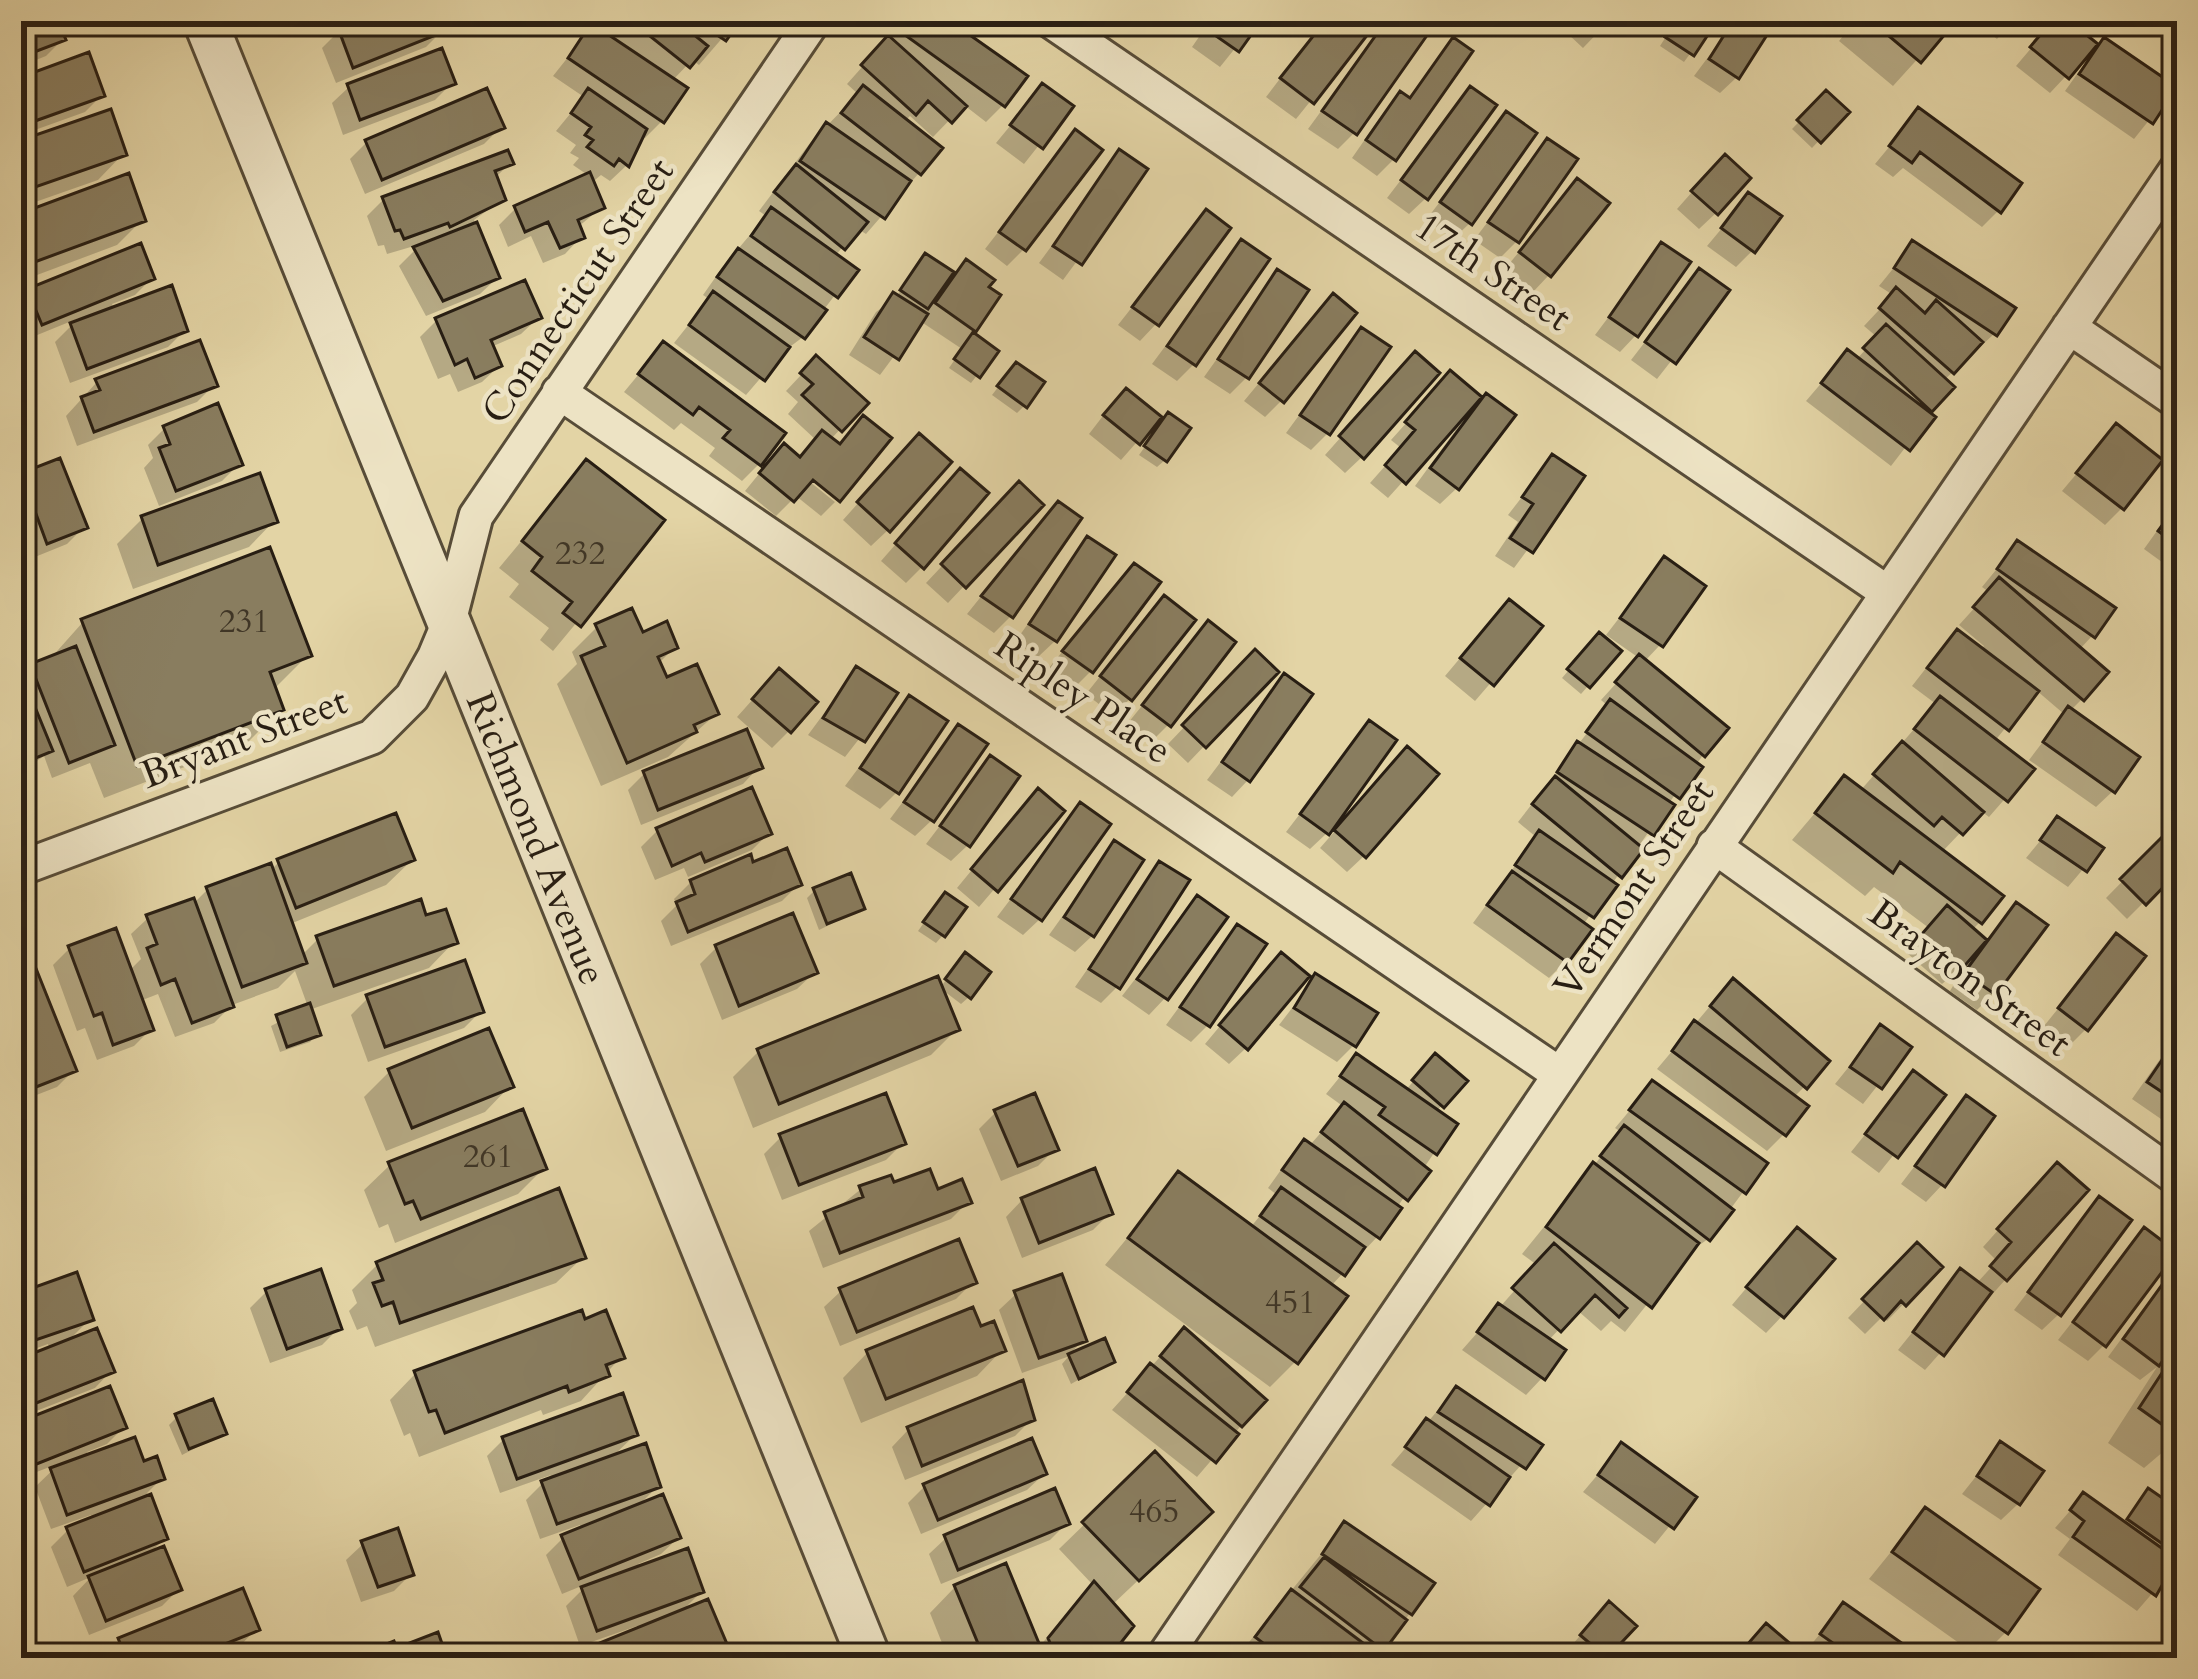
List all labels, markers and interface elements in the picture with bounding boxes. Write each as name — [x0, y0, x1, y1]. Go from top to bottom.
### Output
street label: Connecticut Street — [469, 148, 687, 434]
street label: 17th Street — [1404, 200, 1582, 344]
house number: 232 — [555, 531, 605, 576]
house number: 231 — [219, 599, 269, 644]
street label: Ripley Place — [984, 619, 1182, 777]
street label: Bryant Street — [133, 674, 355, 802]
street label: Richmond Avenue — [453, 684, 620, 992]
street label: Vermont Street — [1541, 769, 1727, 1009]
street label: Brayton Street — [1858, 887, 2082, 1069]
house number: 261 — [463, 1134, 513, 1179]
house number: 451 — [1265, 1280, 1315, 1325]
house number: 465 — [1129, 1489, 1179, 1534]

